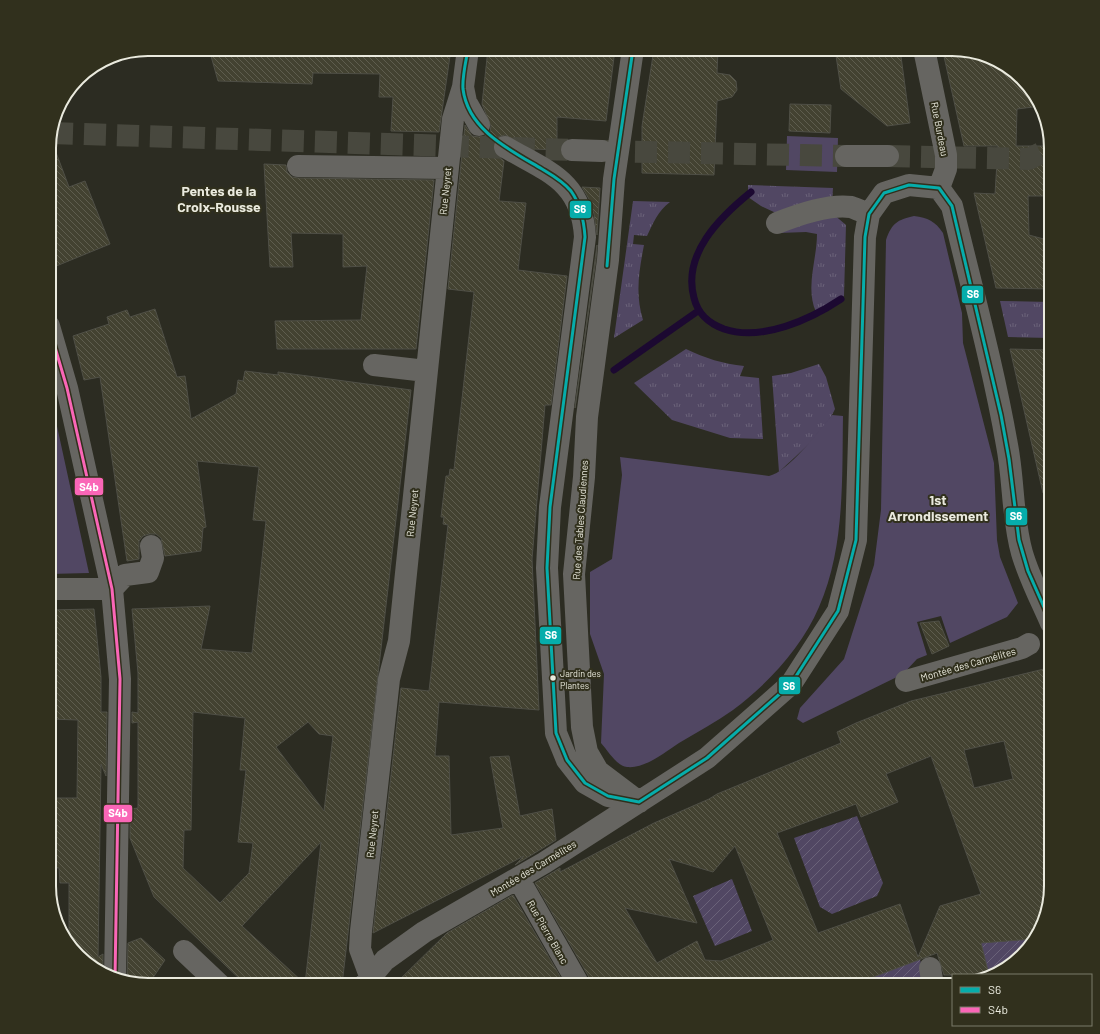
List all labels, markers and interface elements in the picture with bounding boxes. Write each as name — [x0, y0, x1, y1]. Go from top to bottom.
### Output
street label: Rue Burdeau — [929, 101, 951, 157]
street label: Rue Neyret — [437, 166, 454, 215]
district label: Pentes de la Croix-Rousse — [177, 182, 261, 215]
line badge: S6 — [569, 200, 592, 219]
text: S6 — [574, 202, 586, 215]
line badge: S6 — [961, 285, 984, 304]
text: S6 — [967, 287, 979, 300]
street label: Rue des Tables Claudiennes — [570, 460, 590, 580]
line badge: S4b — [74, 477, 104, 496]
text: S4b — [79, 480, 99, 493]
street label: Rue Neyret — [404, 488, 421, 537]
district label: 1st Arrondissement — [888, 491, 988, 524]
line badge: S6 — [1005, 507, 1028, 526]
text: S6 — [1010, 509, 1022, 522]
line badge: S6 — [539, 626, 562, 645]
text: S6 — [545, 628, 557, 641]
street label: Montée des Carmélites — [919, 645, 1017, 683]
place label: Jardin des Plantes — [560, 668, 601, 691]
marker: Jardin des Plantes — [548, 673, 558, 683]
line badge: S6 — [778, 676, 801, 695]
text: S6 — [783, 679, 795, 692]
line badge: S4b — [103, 804, 133, 823]
text: S4b — [108, 806, 128, 819]
street label: Rue Neyret — [364, 809, 381, 858]
street label: Montée des Carmélites — [488, 837, 578, 898]
street label: Rue Pierre Blanc — [525, 898, 571, 966]
legend — [952, 974, 1092, 1026]
text: S6 — [988, 982, 1001, 996]
text: S4b — [988, 1002, 1008, 1016]

